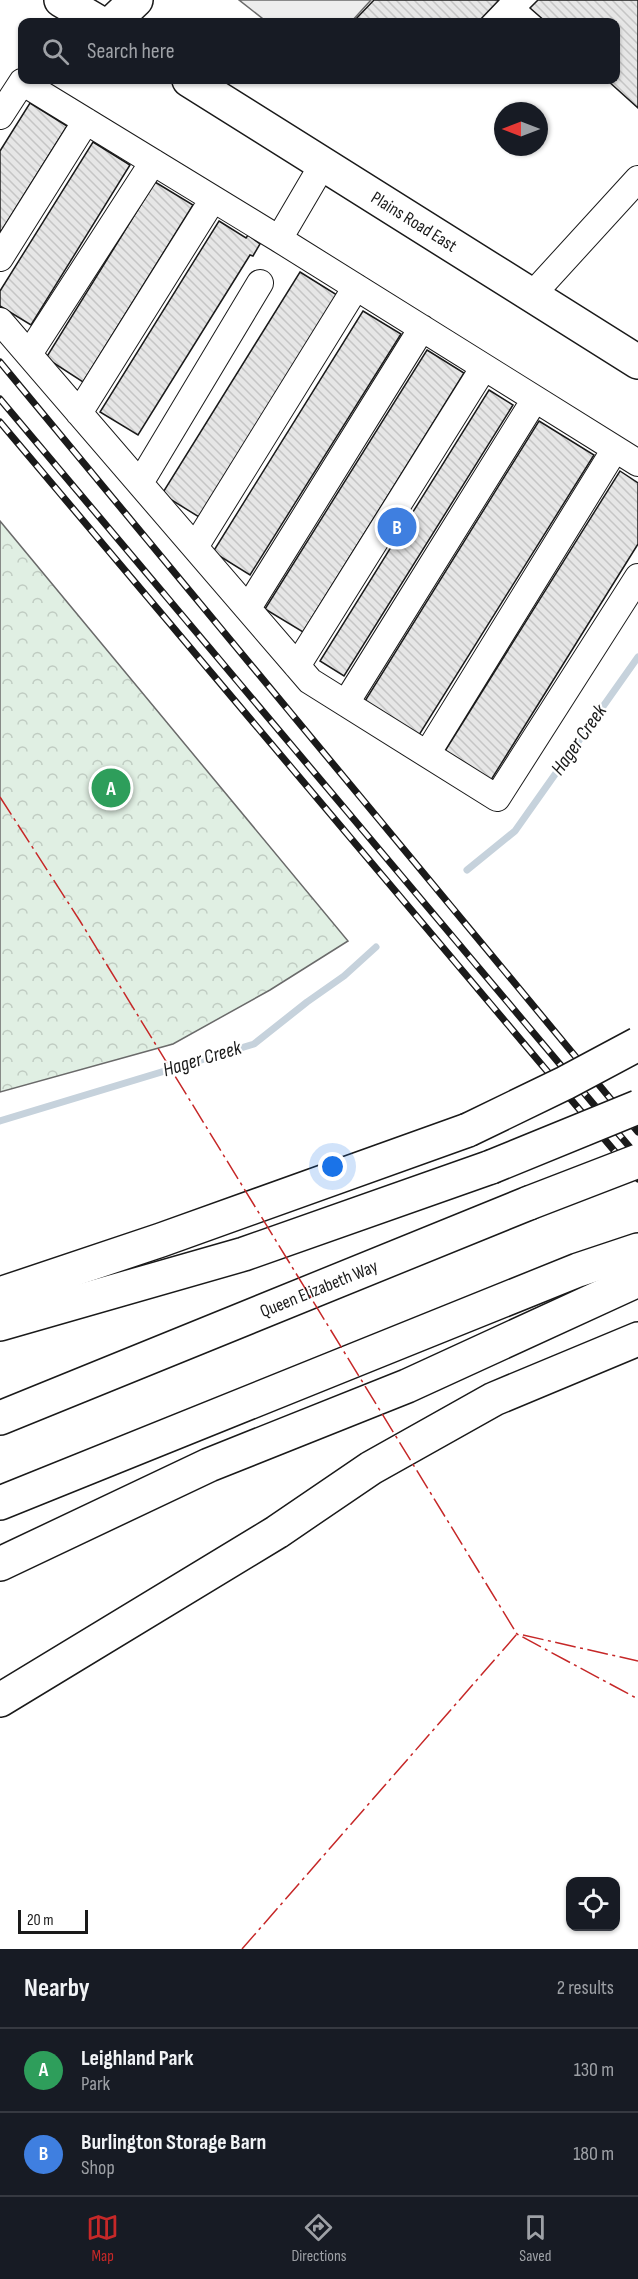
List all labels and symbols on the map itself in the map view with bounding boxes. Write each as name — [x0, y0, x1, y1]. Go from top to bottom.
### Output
north arrow — [494, 102, 548, 156]
street label: Plains Road East — [367, 187, 461, 257]
pin: B — [378, 504, 416, 550]
water label: Hager Creek — [546, 700, 612, 780]
pin: A — [92, 766, 130, 810]
water label: Hager Creek — [160, 1036, 245, 1082]
your location — [318, 1152, 347, 1181]
street label: Queen Elizabeth Way — [257, 1255, 381, 1322]
scale bar — [18, 1907, 88, 1934]

